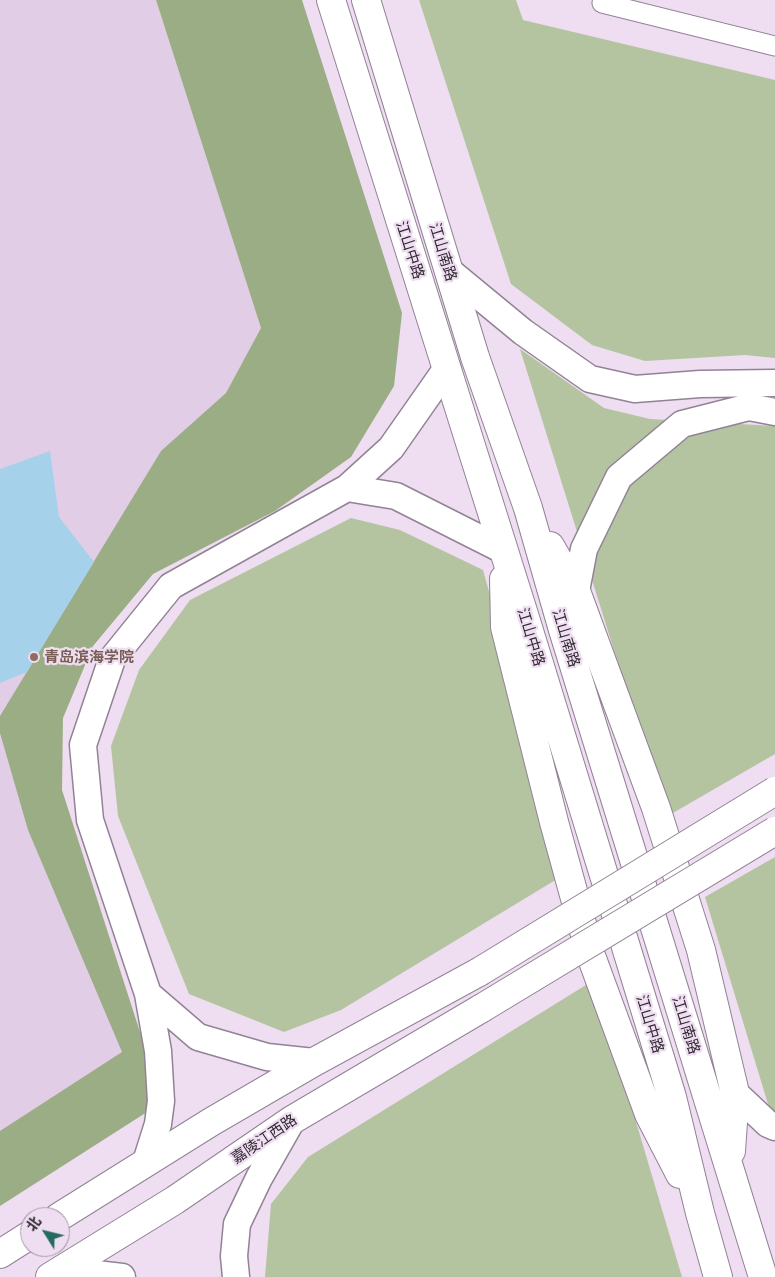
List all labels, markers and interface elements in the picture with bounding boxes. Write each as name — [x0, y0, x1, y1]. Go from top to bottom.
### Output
street label: 江山中路 — [392, 219, 428, 281]
street label: 江山南路 — [426, 221, 460, 283]
street label: 江山中路 — [514, 606, 548, 668]
street label: 江山南路 — [549, 607, 583, 669]
place label: 青岛滨海学院 — [44, 648, 134, 666]
marker: 青岛滨海学院 — [28, 651, 40, 663]
street label: 江山中路 — [633, 993, 667, 1055]
street label: 江山南路 — [669, 994, 703, 1056]
street label: 嘉陵江西路 — [228, 1111, 300, 1167]
north arrow — [20, 1207, 70, 1257]
text: 北 — [23, 1213, 44, 1234]

